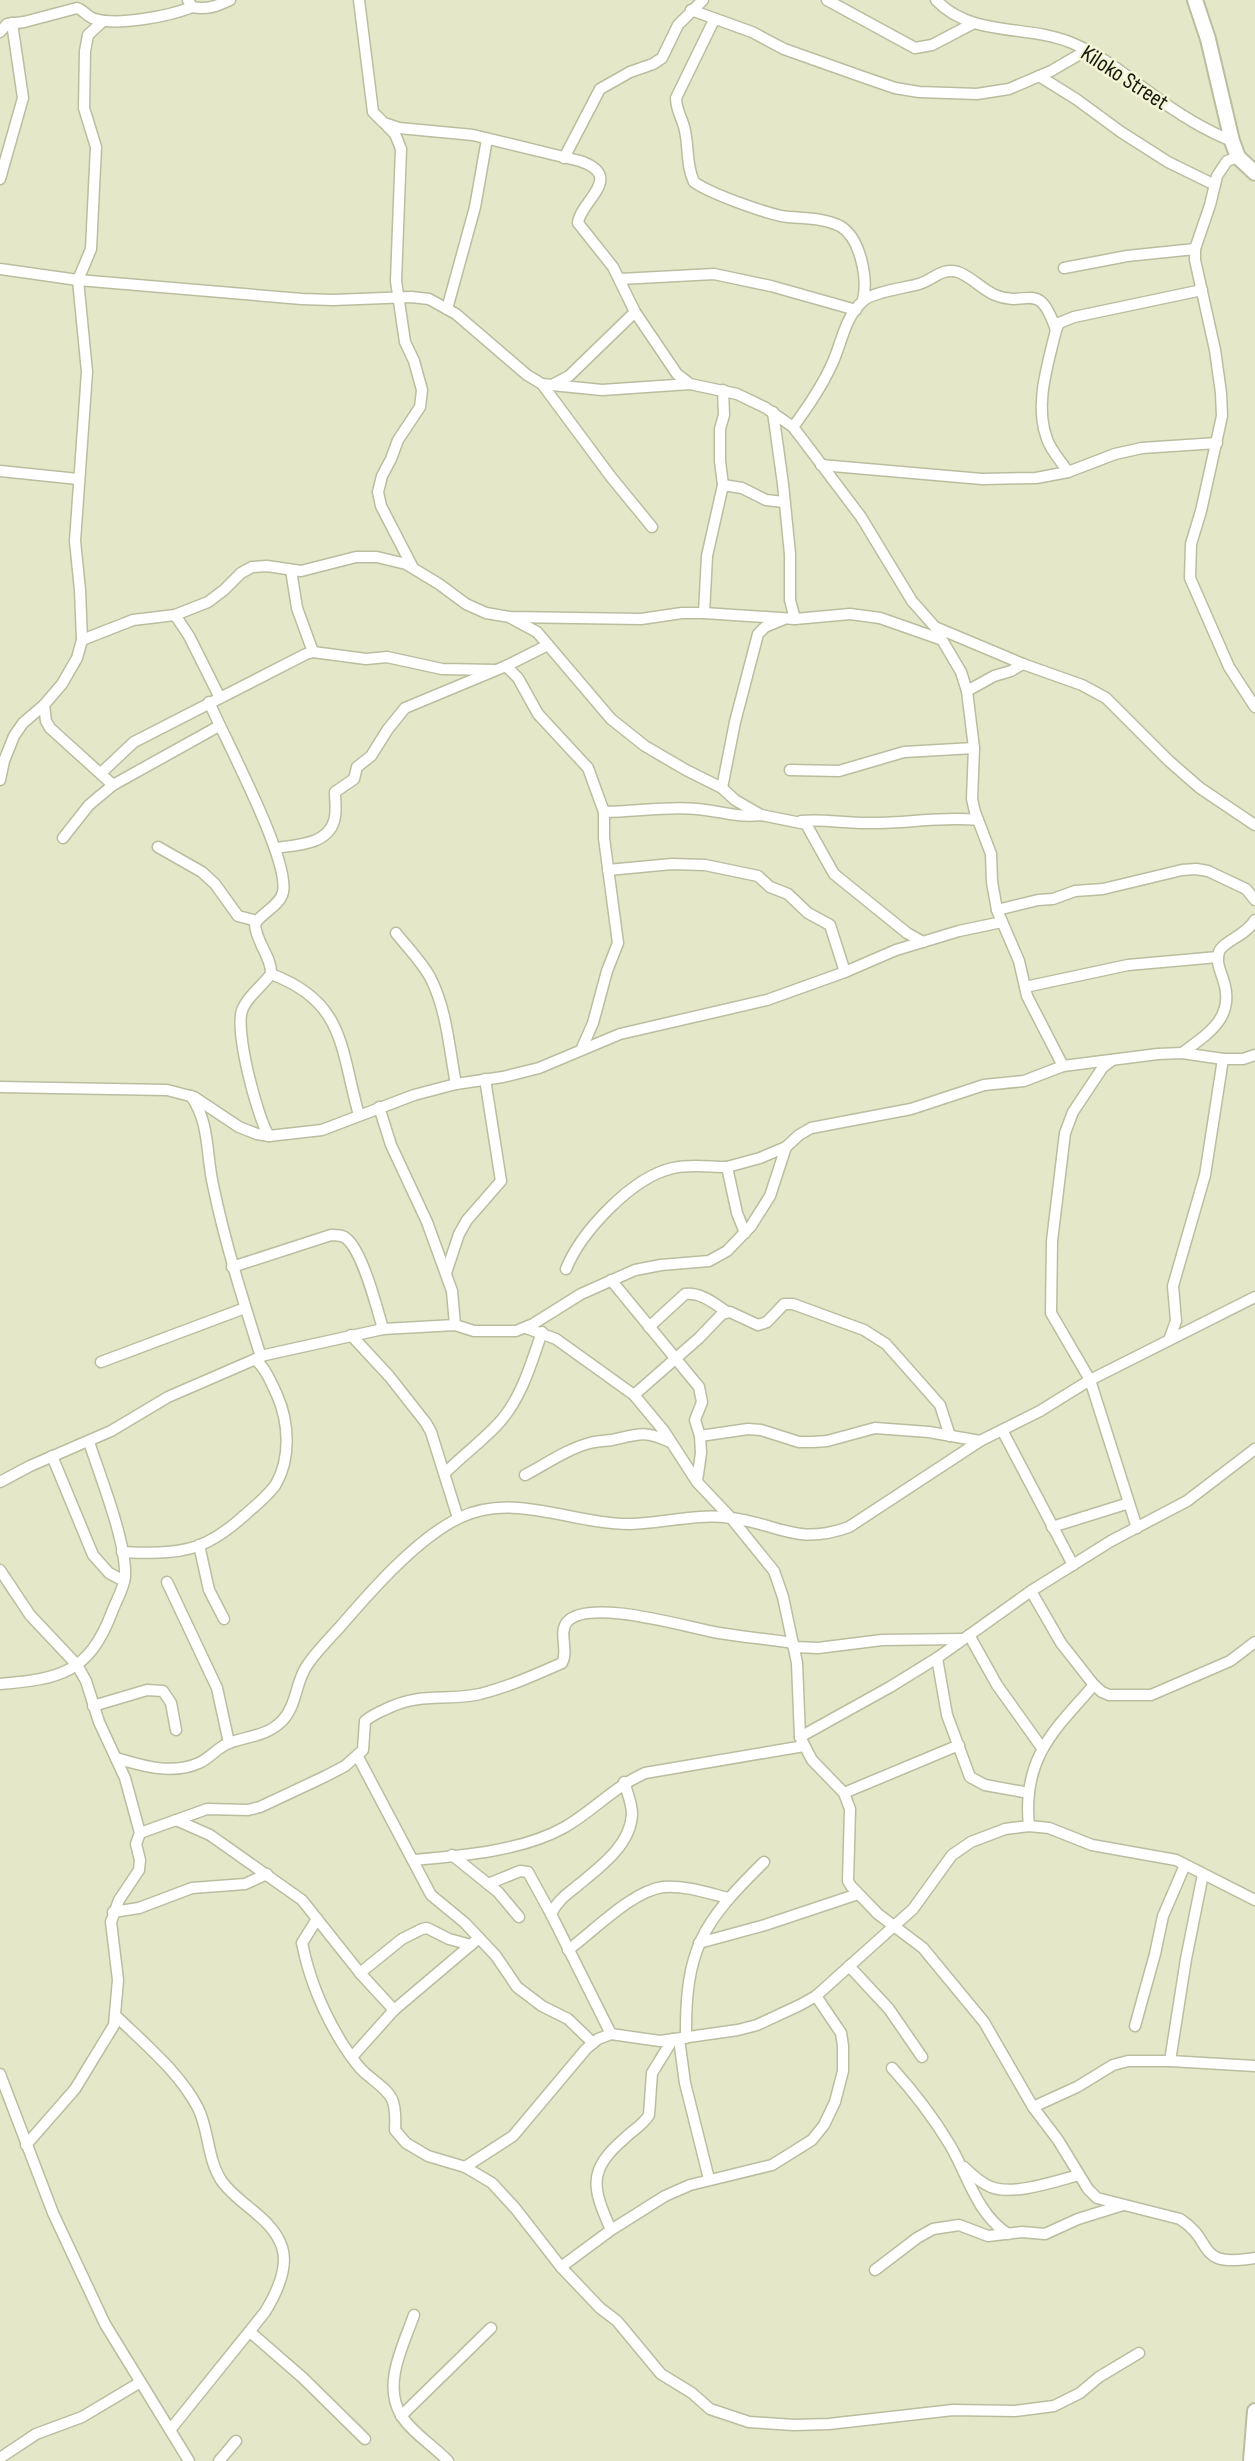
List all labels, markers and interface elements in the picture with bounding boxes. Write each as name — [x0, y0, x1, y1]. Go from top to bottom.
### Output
street label: Kiloko Street — [1075, 39, 1173, 116]

